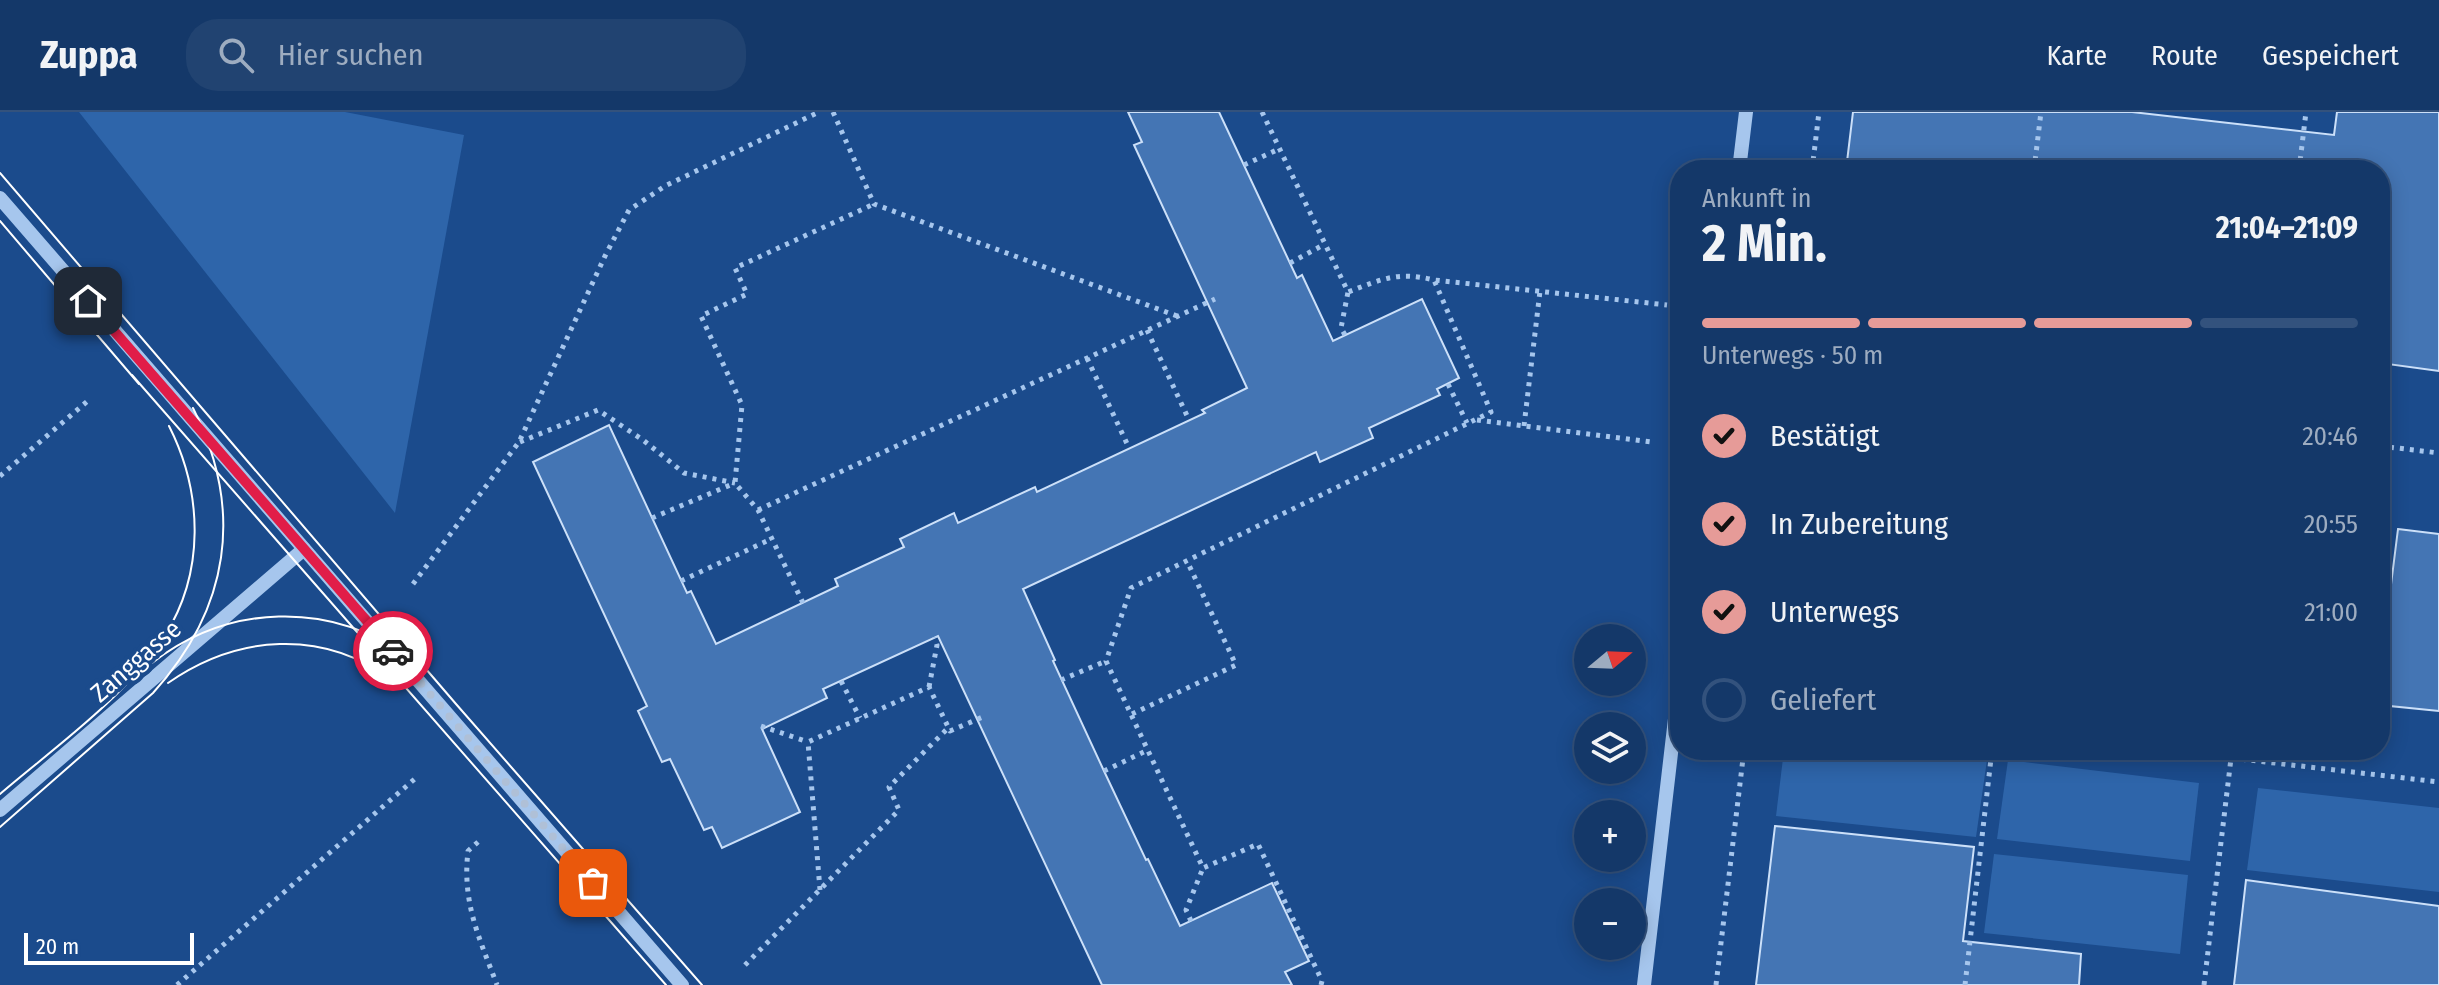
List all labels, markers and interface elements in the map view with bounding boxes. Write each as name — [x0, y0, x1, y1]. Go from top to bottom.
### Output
search box — [186, 19, 746, 91]
text: Zuppa — [40, 32, 138, 78]
icon: search — [214, 33, 258, 77]
text: Hier suchen — [278, 37, 424, 73]
text: Karte — [2046, 39, 2107, 72]
text: Route — [2151, 39, 2218, 72]
text: Gespeichert — [2262, 39, 2399, 72]
text: Ankunft in — [1702, 183, 1811, 214]
text: 21:04–21:09 — [2216, 210, 2358, 246]
text: 2 Min. — [1702, 212, 1827, 275]
pin — [54, 267, 122, 335]
icon: home — [66, 279, 110, 323]
text: Unterwegs · 50 m — [1702, 340, 1883, 371]
icon: check — [1702, 414, 1746, 458]
text: Bestätigt — [1770, 418, 1880, 454]
text: 20:46 — [2302, 421, 2358, 452]
icon: check — [1702, 502, 1746, 546]
text: In Zubereitung — [1770, 506, 1948, 542]
text: 20:55 — [2304, 509, 2358, 540]
icon: check — [1702, 590, 1746, 634]
text: Unterwegs — [1770, 594, 1899, 630]
text: 21:00 — [2304, 597, 2358, 628]
courier — [353, 611, 433, 691]
street label: Zanggasse — [84, 613, 188, 709]
north arrow — [1574, 624, 1646, 696]
map controls — [1574, 624, 1646, 960]
icon: car — [371, 629, 415, 673]
text: Geliefert — [1770, 682, 1876, 718]
button: layers — [1574, 712, 1646, 784]
button: + — [1574, 800, 1646, 872]
pin — [559, 849, 627, 917]
icon: bag — [571, 861, 615, 905]
button: − — [1574, 888, 1646, 960]
scale bar — [24, 929, 194, 965]
text: 20 m — [36, 933, 79, 960]

